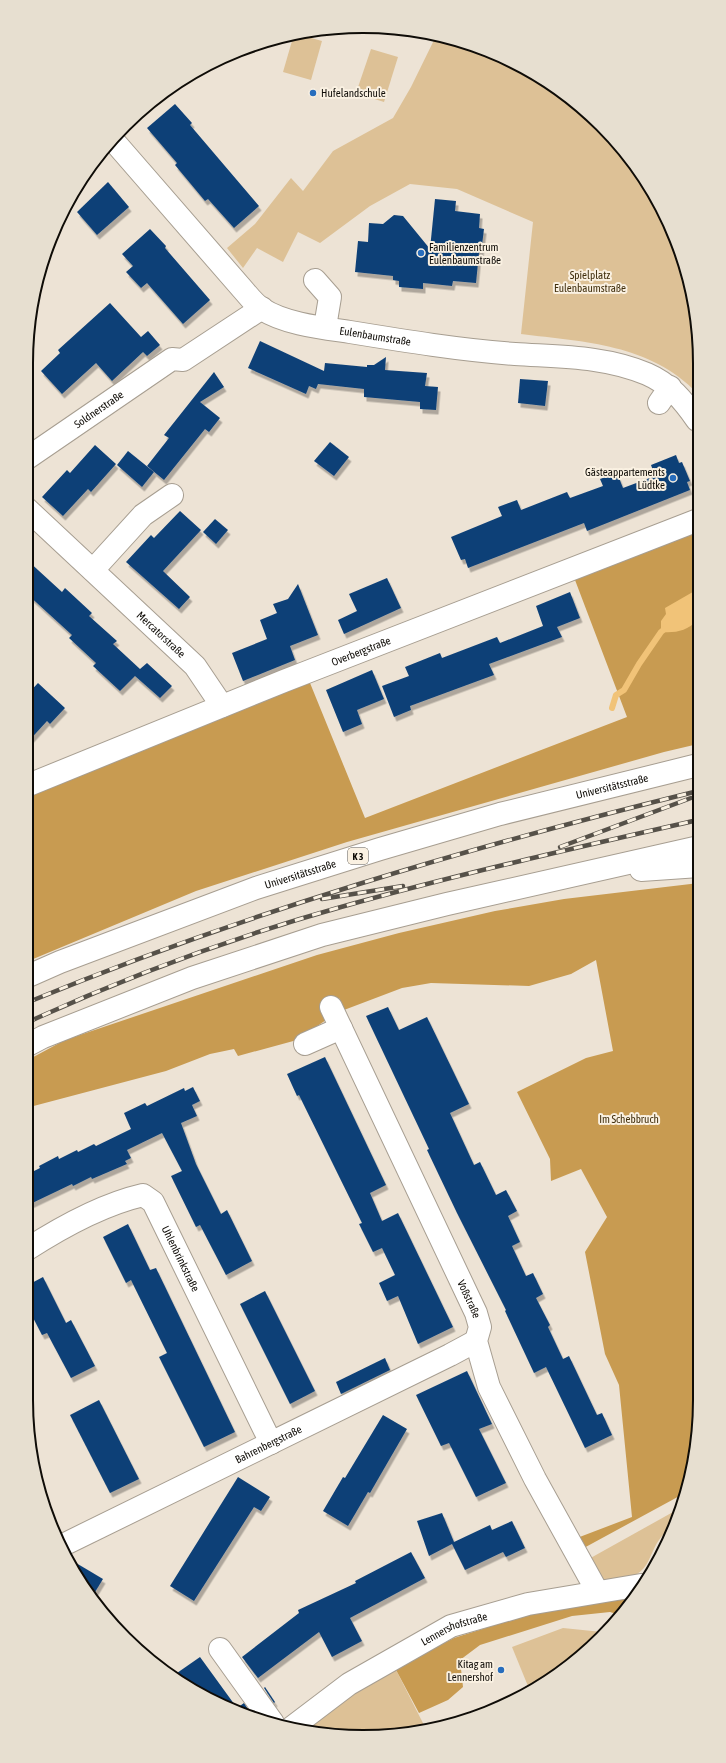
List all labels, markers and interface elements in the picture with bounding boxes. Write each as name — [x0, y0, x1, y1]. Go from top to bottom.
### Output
place label: Hufelandschule — [321, 87, 386, 99]
marker: Hufelandschule — [308, 88, 318, 98]
place label: Familienzentrum Eulenbaumstraße — [429, 241, 501, 266]
marker: Familienzentrum Eulenbaumstraße — [416, 248, 426, 258]
park label: Spielplatz Eulenbaumstraße — [554, 269, 626, 294]
street label: Eulenbaumstraße — [339, 325, 412, 348]
street label: Soldnerstraße — [72, 388, 125, 430]
place label: Gästeappartements Lüdtke — [585, 466, 665, 491]
marker: Gästeappartements Lüdtke — [668, 473, 678, 483]
street label: Mercatorstraße — [135, 609, 188, 660]
street label: Overbergstraße — [330, 634, 392, 668]
street label: Universitätsstraße — [574, 772, 649, 801]
road number: K 3 — [348, 848, 368, 864]
street label: Universitätsstraße — [263, 857, 337, 891]
park label: Im Schebbruch — [599, 1113, 659, 1125]
street label: Uhlenbrinkstraße — [160, 1224, 202, 1293]
street label: Voßstraße — [455, 1278, 483, 1319]
street label: Bahrenbergstraße — [233, 1423, 304, 1466]
street label: Lennershofstraße — [419, 1610, 489, 1648]
place label: Kitag am Lennershof — [447, 1658, 493, 1683]
marker: Kitag am Lennershof — [496, 1665, 506, 1675]

